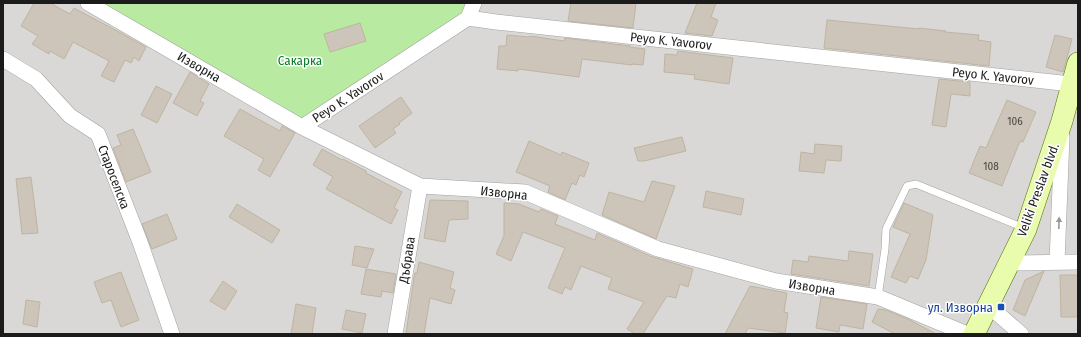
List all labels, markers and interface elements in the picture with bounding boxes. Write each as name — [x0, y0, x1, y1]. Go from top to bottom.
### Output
street label: Peyo K. Yavorov — [629, 29, 713, 53]
street label: Изворна — [175, 49, 223, 85]
park label: Сакарка — [278, 53, 322, 68]
street label: Peyo K. Yavorov — [951, 64, 1035, 88]
street label: Peyo K. Yavorov — [310, 68, 387, 126]
house number: 106 — [1007, 115, 1023, 128]
street label: Veliki Preslav blvd. — [1014, 141, 1062, 239]
street label: Староселска — [95, 143, 133, 211]
house number: 108 — [983, 160, 999, 173]
street label: Изворна — [480, 183, 528, 203]
one-way arrow — [1055, 217, 1062, 229]
street label: Дъбрава — [396, 236, 418, 285]
street label: Изворна — [788, 276, 836, 298]
place label: ул. Изворна — [928, 300, 993, 315]
marker: ул. Изворна — [996, 302, 1006, 312]

